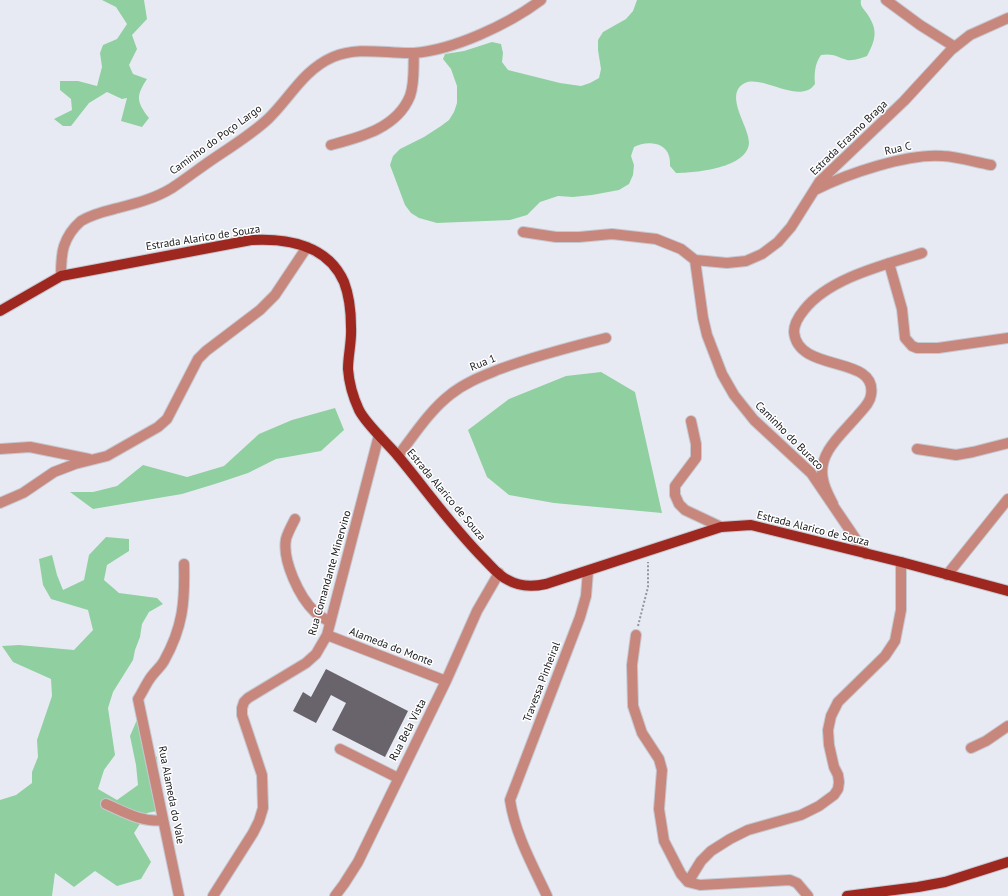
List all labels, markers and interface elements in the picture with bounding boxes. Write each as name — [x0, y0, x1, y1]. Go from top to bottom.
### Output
street label: Estrada Erasmo Braga — [808, 98, 890, 178]
street label: Caminho do Poço Largo — [167, 102, 265, 178]
street label: Rua C — [883, 140, 913, 158]
street label: Estrada Alarico de Souza — [145, 222, 261, 254]
street label: Rua 1 — [468, 352, 498, 374]
street label: Caminho do Buraco — [752, 399, 826, 473]
street label: Estrada Alarico de Souza — [404, 446, 488, 544]
street label: Rua Comandante Minervino — [306, 509, 354, 637]
street label: Estrada Alarico de Souza — [755, 509, 871, 549]
street label: Alameda do Monte — [347, 625, 435, 669]
street label: Travessa Pinheiral — [521, 640, 563, 724]
street label: Rua Bela Vista — [387, 697, 429, 763]
street label: Rua Alameda do Vale — [155, 745, 187, 845]

